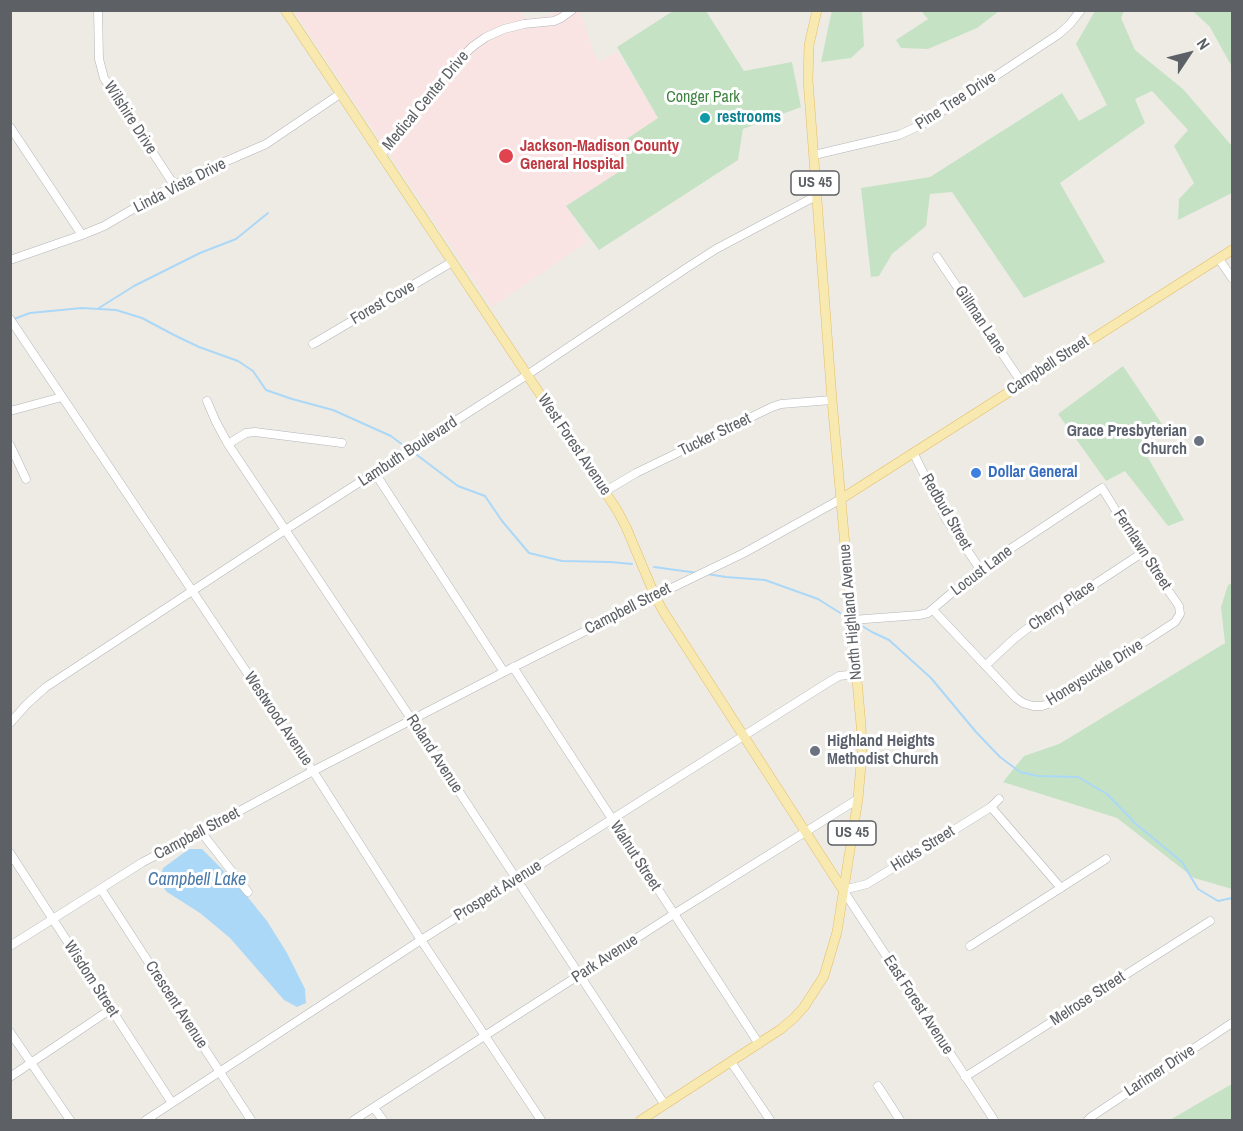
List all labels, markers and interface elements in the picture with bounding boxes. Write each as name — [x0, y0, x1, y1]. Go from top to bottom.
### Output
north arrow — [1159, 24, 1219, 84]
text: N — [1192, 33, 1215, 54]
street label: Medical Center Drive — [379, 47, 473, 155]
street label: Pine Tree Drive — [912, 68, 1000, 134]
street label: Wilshire Drive — [99, 78, 161, 158]
park label: Conger Park — [666, 88, 740, 108]
place label: restrooms — [717, 108, 781, 128]
marker: restrooms — [698, 111, 712, 125]
place label: Jackson-Madison County General Hospital — [520, 137, 679, 175]
marker: Jackson-Madison County General Hospital — [497, 147, 515, 165]
street label: Linda Vista Drive — [131, 154, 229, 218]
road number: US 45 — [791, 171, 839, 195]
street label: Forest Cove — [348, 277, 418, 329]
street label: Gillman Lane — [950, 282, 1010, 358]
street label: Campbell Street — [1003, 332, 1093, 400]
street label: West Forest Avenue — [533, 391, 615, 499]
street label: Tucker Street — [676, 409, 754, 461]
street label: Lambuth Boulevard — [355, 413, 461, 491]
place label: Grace Presbyterian Church — [1067, 422, 1187, 460]
marker: Grace Presbyterian Church — [1192, 434, 1206, 448]
place label: Dollar General — [988, 463, 1078, 483]
marker: Dollar General — [969, 466, 983, 480]
street label: Redbud Street — [917, 471, 975, 553]
street label: Fernlawn Street — [1109, 506, 1175, 594]
street label: Locust Lane — [948, 542, 1016, 600]
street label: North Highland Avenue — [836, 543, 866, 681]
street label: Cherry Place — [1025, 577, 1099, 635]
street label: Campbell Street — [582, 579, 674, 639]
street label: Honeysuckle Drive — [1043, 636, 1147, 710]
street label: Westwood Avenue — [240, 668, 316, 770]
street label: Roland Avenue — [402, 711, 466, 797]
place label: Highland Heights Methodist Church — [827, 732, 939, 770]
marker: Highland Heights Methodist Church — [808, 744, 822, 758]
street label: Campbell Street — [151, 803, 243, 865]
street label: Walnut Street — [605, 818, 665, 894]
road number: US 45 — [828, 821, 876, 845]
street label: Hicks Street — [888, 822, 958, 876]
street label: Prospect Avenue — [451, 856, 545, 926]
water label: Campbell Lake — [148, 869, 246, 891]
street label: Park Avenue — [568, 931, 642, 987]
street label: Wisdom Street — [59, 937, 123, 1021]
street label: East Forest Avenue — [879, 952, 957, 1058]
street label: Crescent Avenue — [141, 958, 211, 1052]
street label: Melrose Street — [1047, 968, 1129, 1030]
street label: Larimer Drive — [1121, 1041, 1199, 1101]

